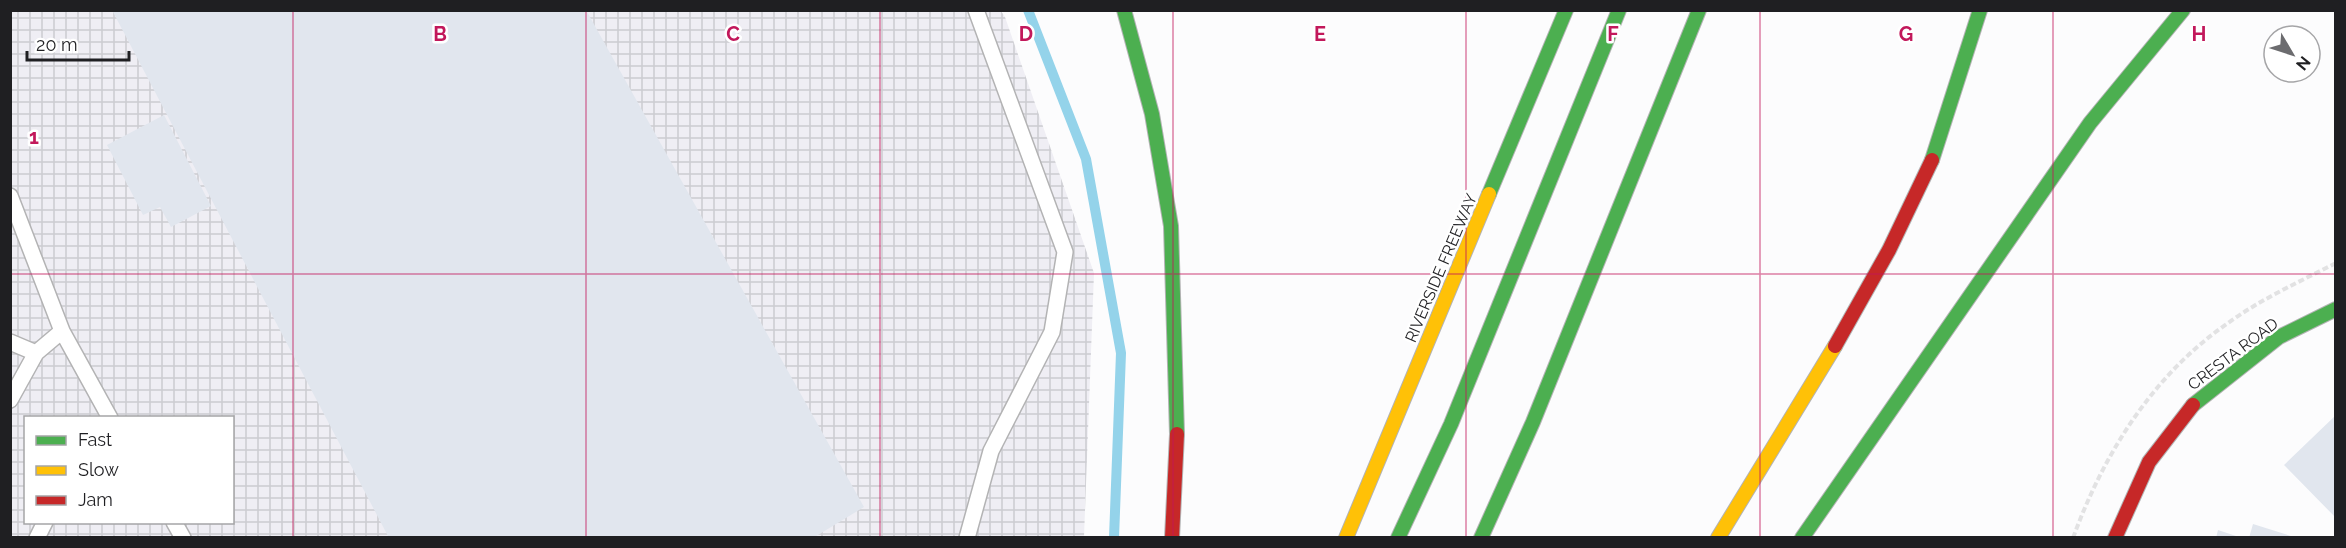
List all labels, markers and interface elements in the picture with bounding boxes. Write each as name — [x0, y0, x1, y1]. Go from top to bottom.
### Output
text: B — [433, 22, 447, 46]
text: C — [726, 22, 740, 46]
text: D — [1019, 22, 1033, 46]
text: E — [1314, 22, 1326, 46]
text: F — [1607, 22, 1619, 46]
text: G — [1899, 22, 1913, 46]
text: H — [2192, 22, 2206, 46]
scale bar — [27, 24, 129, 62]
north arrow — [2262, 24, 2322, 84]
text: 20 m — [36, 34, 78, 55]
text: N — [2292, 52, 2314, 74]
text: 1 — [29, 125, 39, 149]
street label: RIVERSIDE FREEWAY — [1401, 190, 1481, 345]
street label: CRESTA ROAD — [2184, 314, 2282, 394]
legend — [24, 416, 234, 524]
text: Fast — [78, 429, 112, 450]
text: Slow — [78, 459, 119, 480]
text: Jam — [78, 489, 113, 510]

